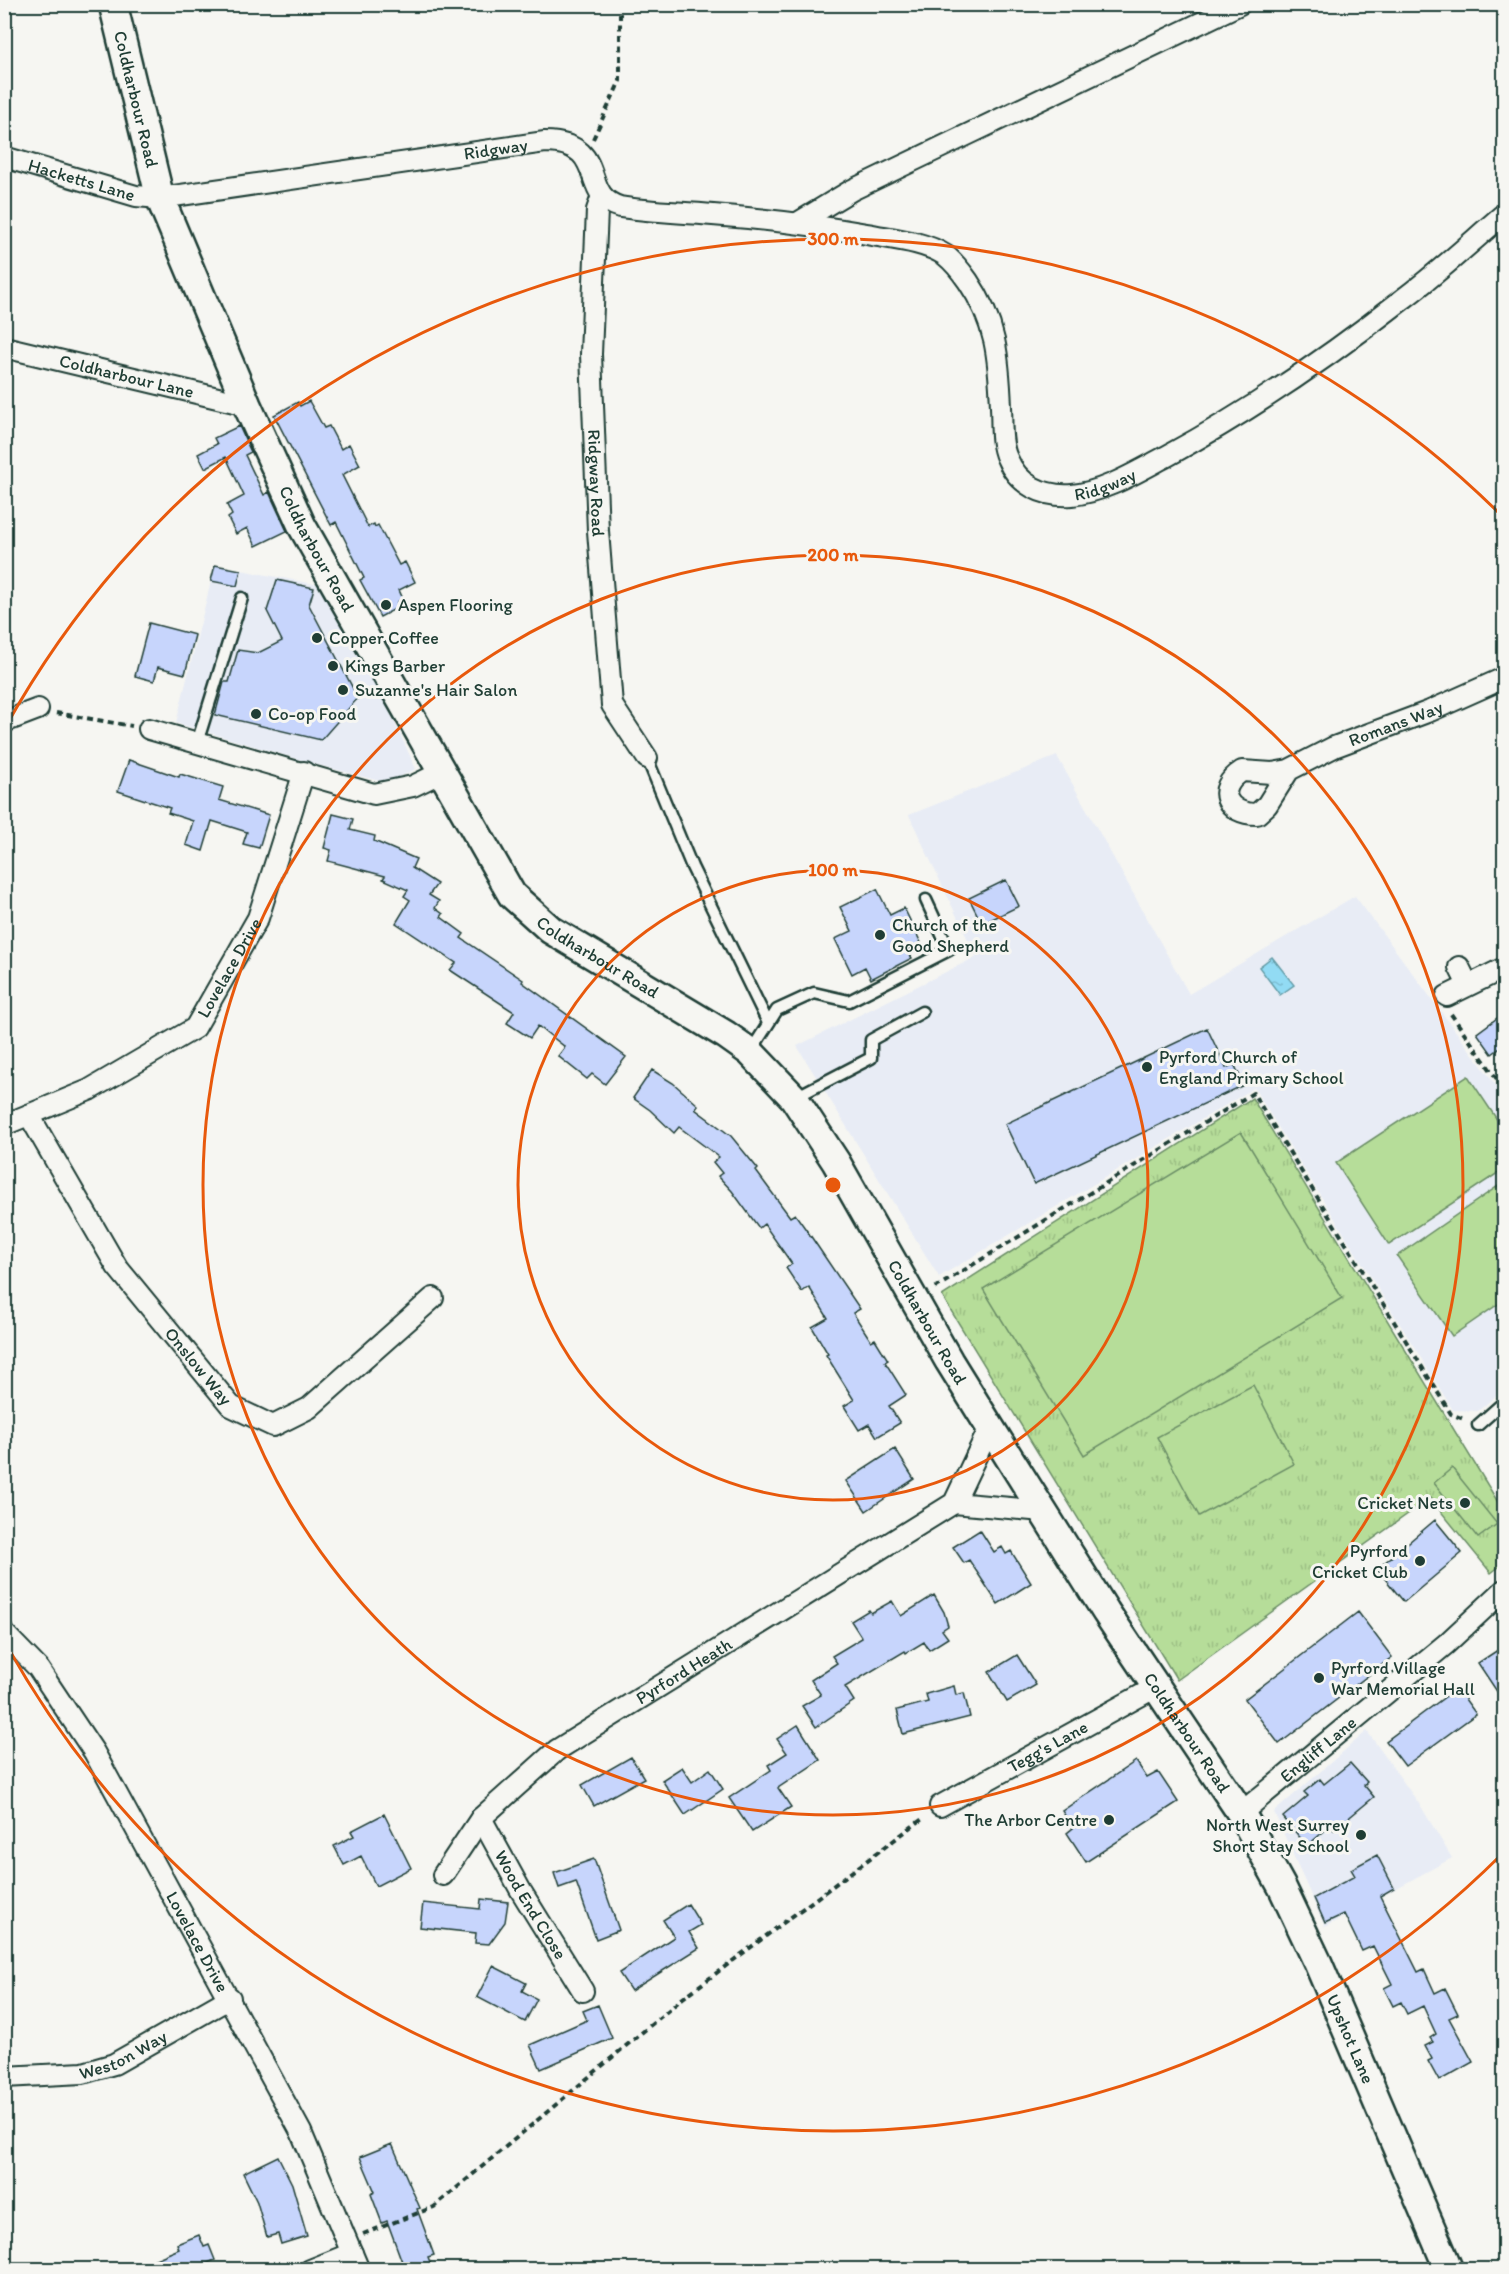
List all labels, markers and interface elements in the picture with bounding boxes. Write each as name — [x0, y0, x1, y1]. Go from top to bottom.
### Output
street label: Coldharbour Road — [109, 29, 163, 170]
street label: Ridgway — [462, 134, 530, 165]
street label: Hacketts Lane — [26, 154, 138, 206]
text: 300 m — [807, 228, 859, 250]
street label: Coldharbour Lane — [57, 350, 196, 403]
street label: Ridgway Road — [583, 429, 609, 538]
street label: Ridgway — [1073, 463, 1140, 506]
street label: Coldharbour Road — [274, 482, 360, 616]
text: 200 m — [808, 544, 859, 566]
place label: Aspen Flooring — [398, 594, 513, 616]
marker: Aspen Flooring — [379, 598, 393, 612]
place label: Copper Coffee — [329, 627, 439, 649]
marker: Copper Coffee — [310, 631, 324, 645]
place label: Kings Barber — [345, 655, 446, 677]
marker: Kings Barber — [326, 659, 340, 673]
place label: Suzanne's Hair Salon — [355, 679, 517, 701]
marker: Suzanne's Hair Salon — [336, 683, 350, 697]
street label: Romans Way — [1346, 695, 1447, 752]
place label: Co-op Food — [268, 703, 356, 725]
marker: Co-op Food — [249, 707, 263, 721]
text: 100 m — [808, 859, 859, 881]
street label: Coldharbour Road — [532, 911, 663, 1003]
street label: Lovelace Drive — [192, 914, 267, 1022]
place label: Church of the Good Shepherd — [892, 914, 1009, 957]
marker: Church of the Good Shepherd — [873, 928, 887, 942]
place label: Pyrford Church of England Primary School — [1159, 1046, 1344, 1089]
marker: Pyrford Church of England Primary School — [1140, 1060, 1154, 1074]
centre of rings — [823, 1175, 843, 1195]
street label: Coldharbour Road — [883, 1256, 972, 1389]
street label: Onslow Way — [160, 1323, 237, 1410]
place label: Cricket Nets — [1357, 1492, 1453, 1514]
marker: Cricket Nets — [1458, 1496, 1472, 1510]
place label: Pyrford Cricket Club — [1312, 1540, 1408, 1583]
marker: Pyrford Cricket Club — [1413, 1554, 1427, 1568]
street label: Pyrford Heath — [632, 1633, 736, 1709]
place label: Pyrford Village War Memorial Hall — [1331, 1657, 1475, 1700]
street label: Coldharbour Road — [1139, 1668, 1235, 1797]
marker: Pyrford Village War Memorial Hall — [1312, 1671, 1326, 1685]
street label: Engliff Lane — [1275, 1711, 1361, 1787]
street label: Tegg's Lane — [1004, 1716, 1092, 1778]
place label: The Arbor Centre — [964, 1809, 1097, 1831]
marker: The Arbor Centre — [1102, 1813, 1116, 1827]
place label: North West Surrey Short Stay School — [1206, 1814, 1350, 1857]
marker: North West Surrey Short Stay School — [1354, 1828, 1368, 1842]
street label: Wood End Close — [490, 1846, 572, 1963]
street label: Lovelace Drive — [161, 1888, 234, 1996]
street label: Upshot Lane — [1322, 1991, 1379, 2087]
street label: Weston Way — [77, 2025, 171, 2085]

